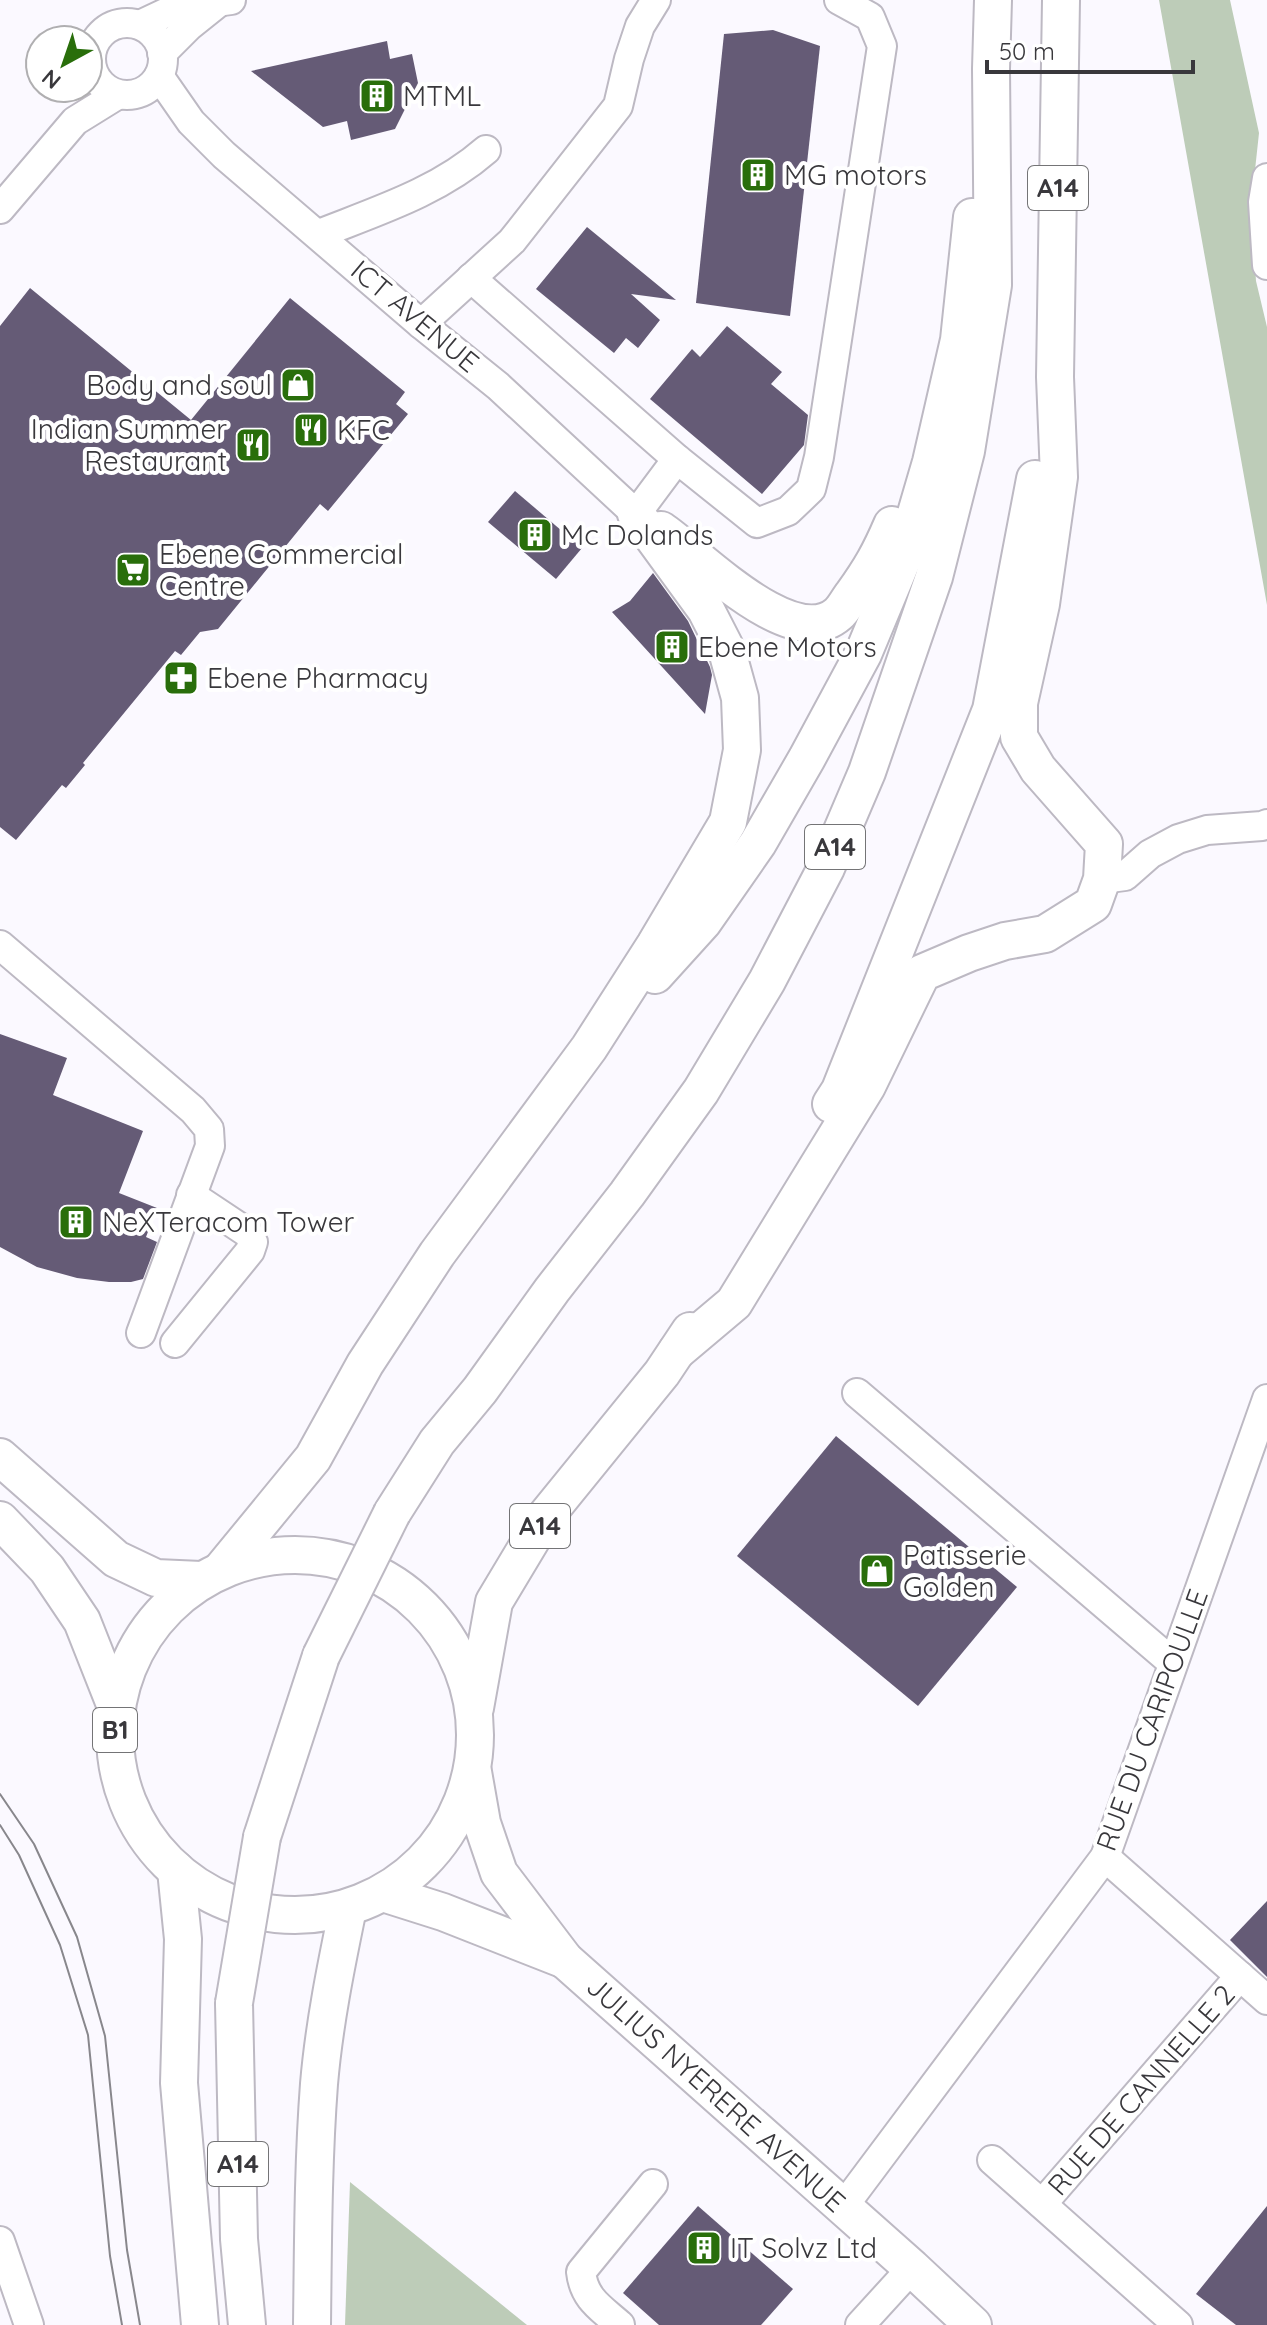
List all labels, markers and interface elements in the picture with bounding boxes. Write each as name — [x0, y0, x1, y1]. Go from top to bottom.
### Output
north arrow — [24, 24, 104, 104]
scale bar — [987, 24, 1193, 74]
text: 50 m — [999, 36, 1055, 66]
text: N — [36, 63, 66, 95]
building icon: MTML — [358, 77, 396, 115]
place label: MTML — [403, 78, 481, 113]
building icon: MG motors — [739, 156, 777, 194]
place label: MG motors — [784, 157, 927, 192]
road number: A14 — [1028, 166, 1088, 210]
street label: ICT AVENUE — [344, 252, 486, 379]
shop icon: Body and soul — [279, 366, 317, 404]
place label: Body and soul — [86, 367, 272, 402]
place label: Indian Summer Restaurant — [31, 411, 227, 478]
restaurant icon: KFC — [292, 411, 330, 449]
place label: KFC — [337, 412, 390, 447]
restaurant icon: Indian Summer Restaurant — [234, 426, 272, 464]
building icon: Mc Dolands — [516, 516, 554, 554]
place label: Mc Dolands — [561, 517, 713, 552]
place label: Ebene Commercial Centre — [159, 536, 404, 603]
supermarket icon: Ebene Commercial Centre — [114, 551, 152, 589]
building icon: Ebene Motors — [653, 628, 691, 666]
place label: Ebene Motors — [698, 629, 877, 664]
pharmacy icon: Ebene Pharmacy — [162, 659, 200, 697]
place label: Ebene Pharmacy — [207, 660, 429, 695]
road number: A14 — [805, 825, 865, 869]
building icon: NeXTeracom Tower — [57, 1203, 95, 1241]
place label: NeXTeracom Tower — [102, 1204, 355, 1239]
road number: A14 — [510, 1504, 570, 1548]
place label: Patisserie Golden — [903, 1537, 1027, 1604]
shop icon: Patisserie Golden — [858, 1552, 896, 1590]
street label: RUE DU CARIPOULLE — [1088, 1584, 1215, 1855]
road number: B1 — [93, 1708, 137, 1752]
street label: JULIUS NYERERE AVENUE — [580, 1968, 853, 2219]
street label: RUE DE CANNELLE 2 — [1040, 1977, 1242, 2202]
road number: A14 — [208, 2142, 268, 2186]
building icon: IT Solvz Ltd — [685, 2229, 723, 2267]
place label: IT Solvz Ltd — [730, 2230, 877, 2265]

